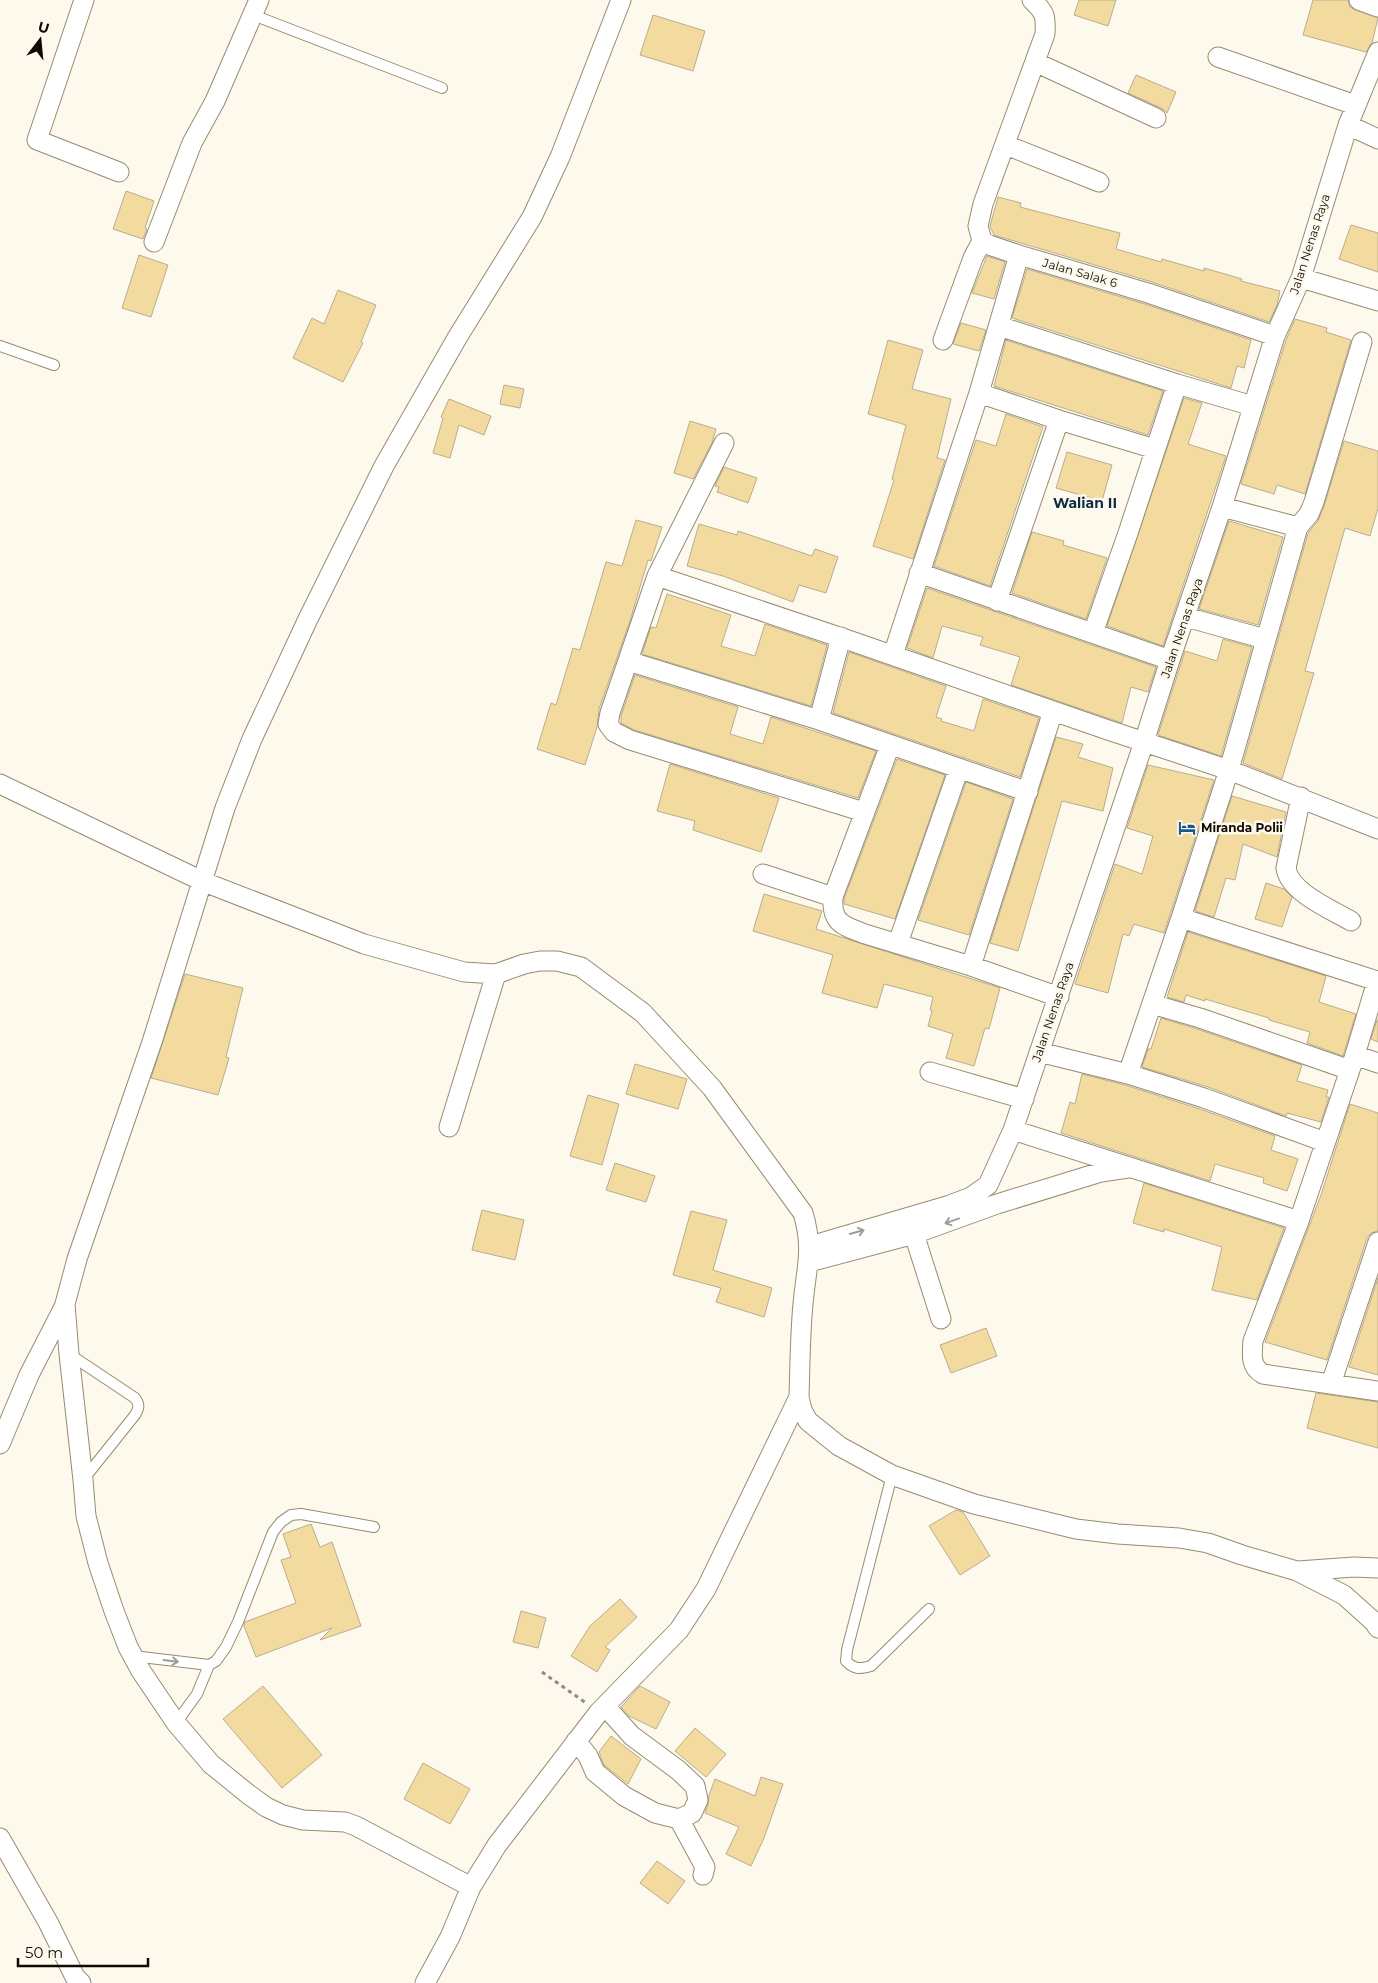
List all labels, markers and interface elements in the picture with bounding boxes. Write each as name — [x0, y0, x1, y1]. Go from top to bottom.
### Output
north arrow — [15, 15, 65, 65]
text: U — [36, 17, 51, 38]
street label: Jalan Nenas Raya — [1286, 192, 1333, 297]
street label: Jalan Salak 6 — [1040, 254, 1119, 290]
district label: Walian II — [1053, 494, 1117, 512]
street label: Jalan Nenas Raya — [1157, 576, 1206, 681]
hotel icon: Miranda Polii — [1177, 818, 1197, 838]
place label: Miranda Polii — [1201, 820, 1283, 835]
street label: Jalan Nenas Raya — [1028, 960, 1077, 1065]
one-way arrow — [944, 1217, 960, 1226]
one-way arrow — [848, 1227, 864, 1237]
one-way arrow — [163, 1656, 179, 1666]
scale bar — [18, 1936, 148, 1968]
text: 50 m — [25, 1943, 63, 1962]

